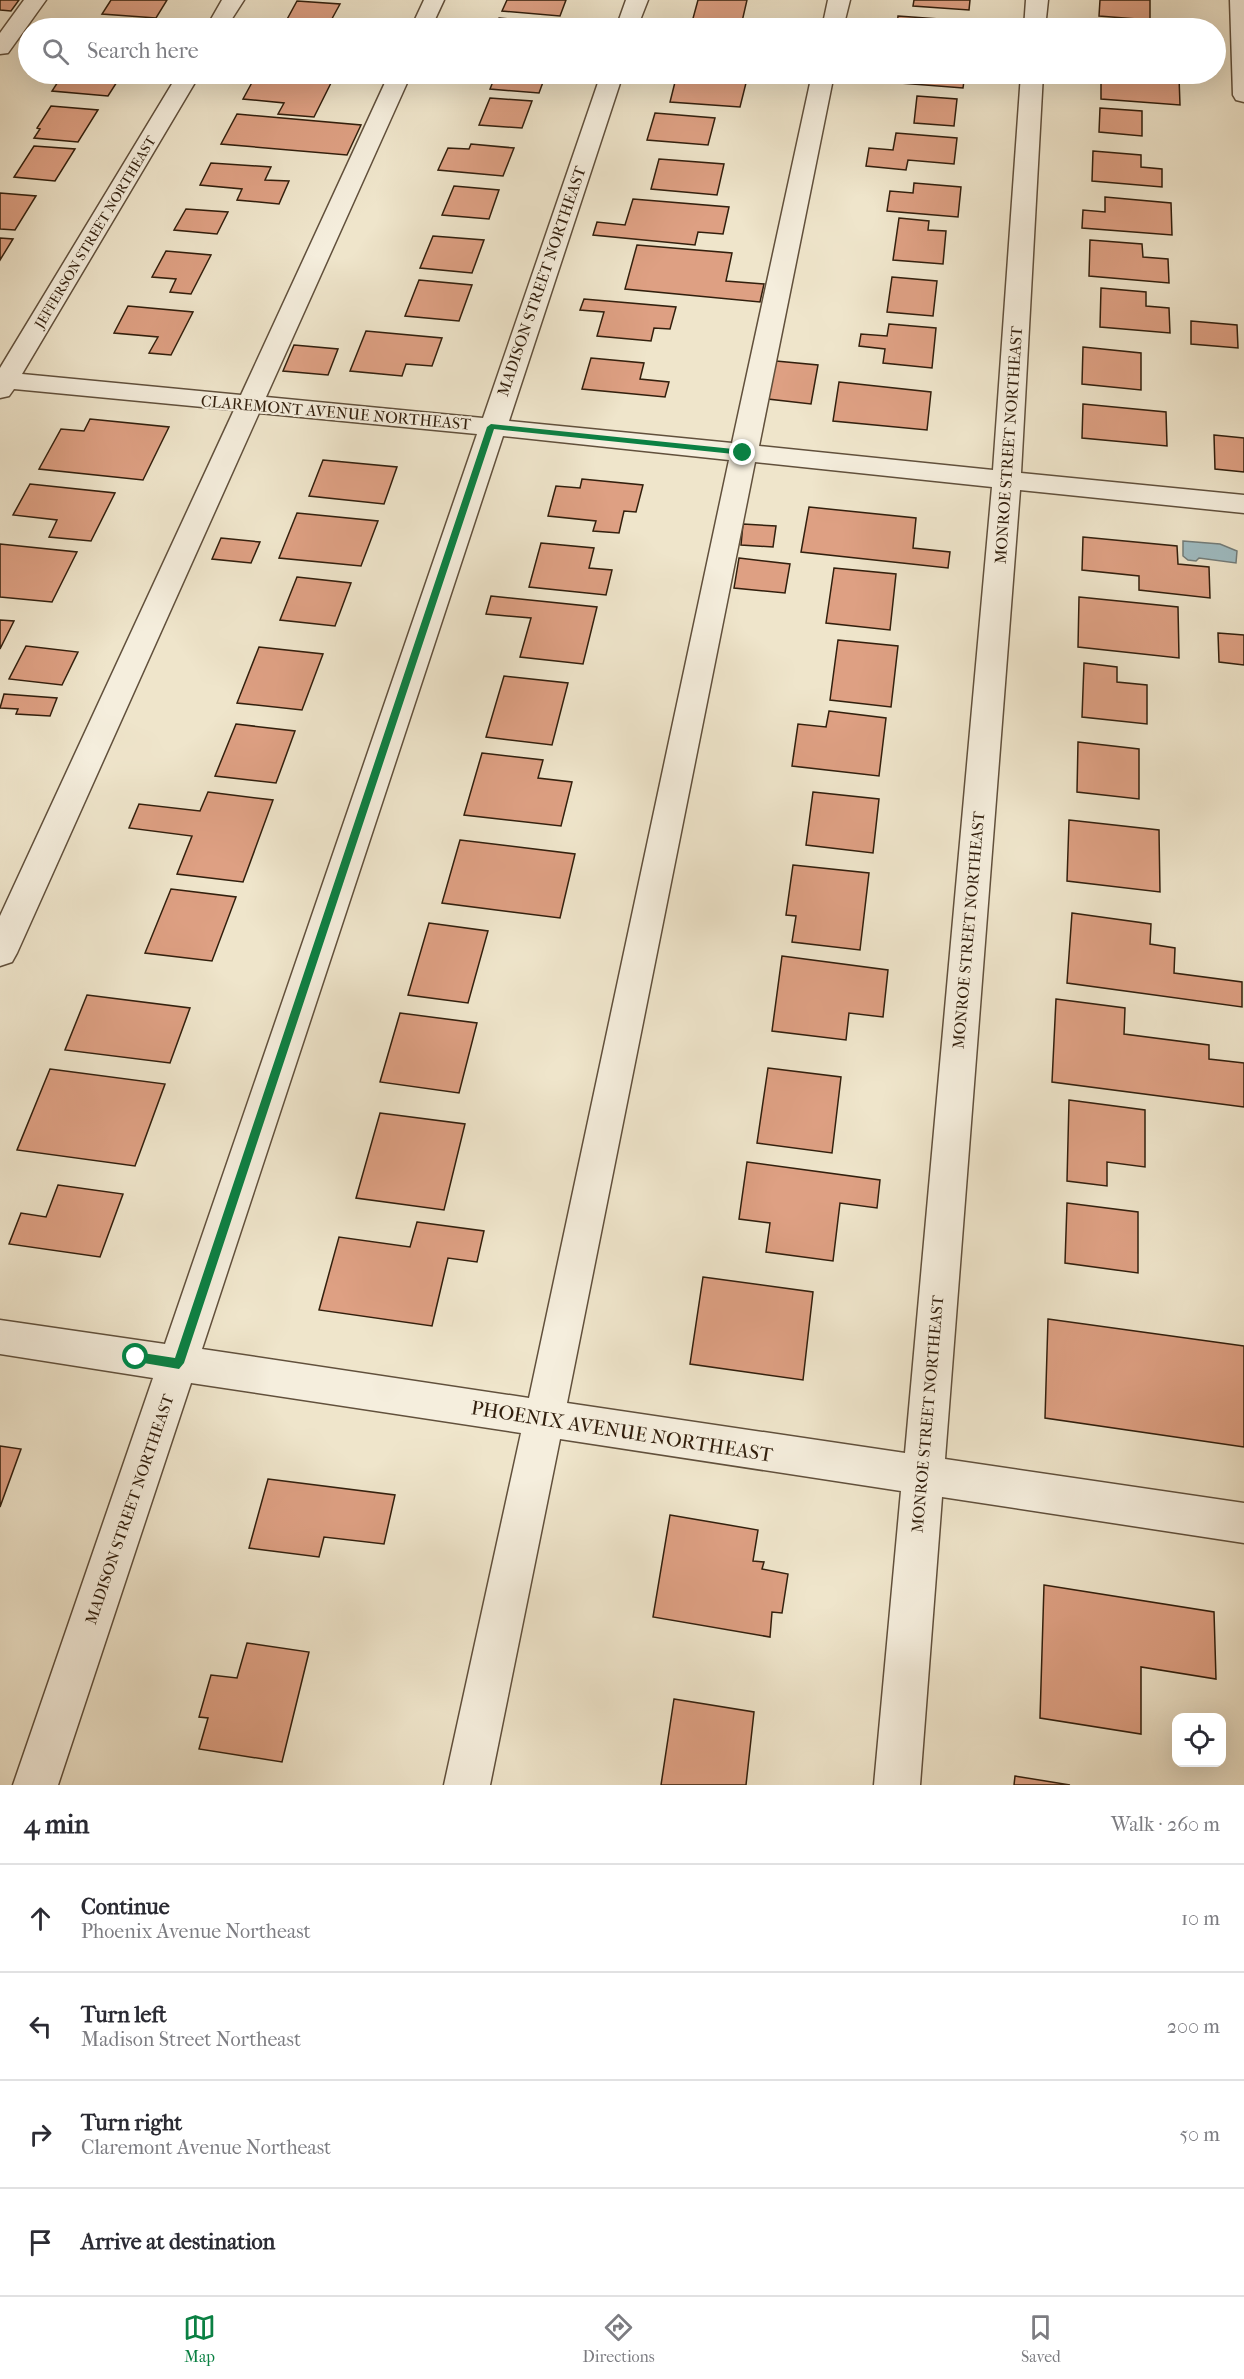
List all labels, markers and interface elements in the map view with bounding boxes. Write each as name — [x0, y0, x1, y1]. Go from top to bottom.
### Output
search box — [18, 18, 1226, 84]
icon: search — [39, 35, 72, 68]
text: Search here — [87, 38, 199, 64]
street label: JEFFERSON STREET NORTHEAST — [31, 132, 160, 332]
street label: MADISON STREET NORTHEAST — [493, 163, 590, 399]
street label: MONROE STREET NORTHEAST — [991, 325, 1026, 565]
street label: CLAREMONT AVENUE NORTHEAST — [200, 391, 472, 434]
route end — [729, 439, 755, 465]
street label: MONROE STREET NORTHEAST — [949, 810, 988, 1050]
street label: MONROE STREET NORTHEAST — [908, 1294, 947, 1534]
route start — [122, 1343, 148, 1369]
street label: MADISON STREET NORTHEAST — [81, 1391, 178, 1627]
street label: PHOENIX AVENUE NORTHEAST — [469, 1396, 775, 1467]
map controls — [1172, 1713, 1226, 1767]
button: locate — [1172, 1713, 1226, 1767]
text: 4 min — [24, 1809, 89, 1840]
text: Walk · 260 m — [1111, 1813, 1220, 1836]
text: Continue — [81, 1894, 170, 1920]
icon: ahead — [24, 1902, 57, 1935]
text: 10 m — [1181, 1907, 1220, 1930]
text: Phoenix Avenue Northeast — [81, 1920, 311, 1943]
text: Turn left — [81, 2002, 167, 2028]
icon: left — [24, 2010, 57, 2043]
text: 200 m — [1167, 2015, 1220, 2038]
text: Madison Street Northeast — [81, 2028, 301, 2051]
text: Turn right — [81, 2110, 182, 2136]
icon: right — [24, 2118, 57, 2151]
text: 50 m — [1179, 2123, 1220, 2146]
text: Claremont Avenue Northeast — [81, 2136, 331, 2159]
icon: arrive — [24, 2226, 57, 2259]
text: Arrive at destination — [81, 2229, 275, 2255]
tab: Map — [183, 2311, 216, 2366]
tab: Directions — [583, 2311, 655, 2366]
tab: Saved — [1021, 2311, 1061, 2366]

